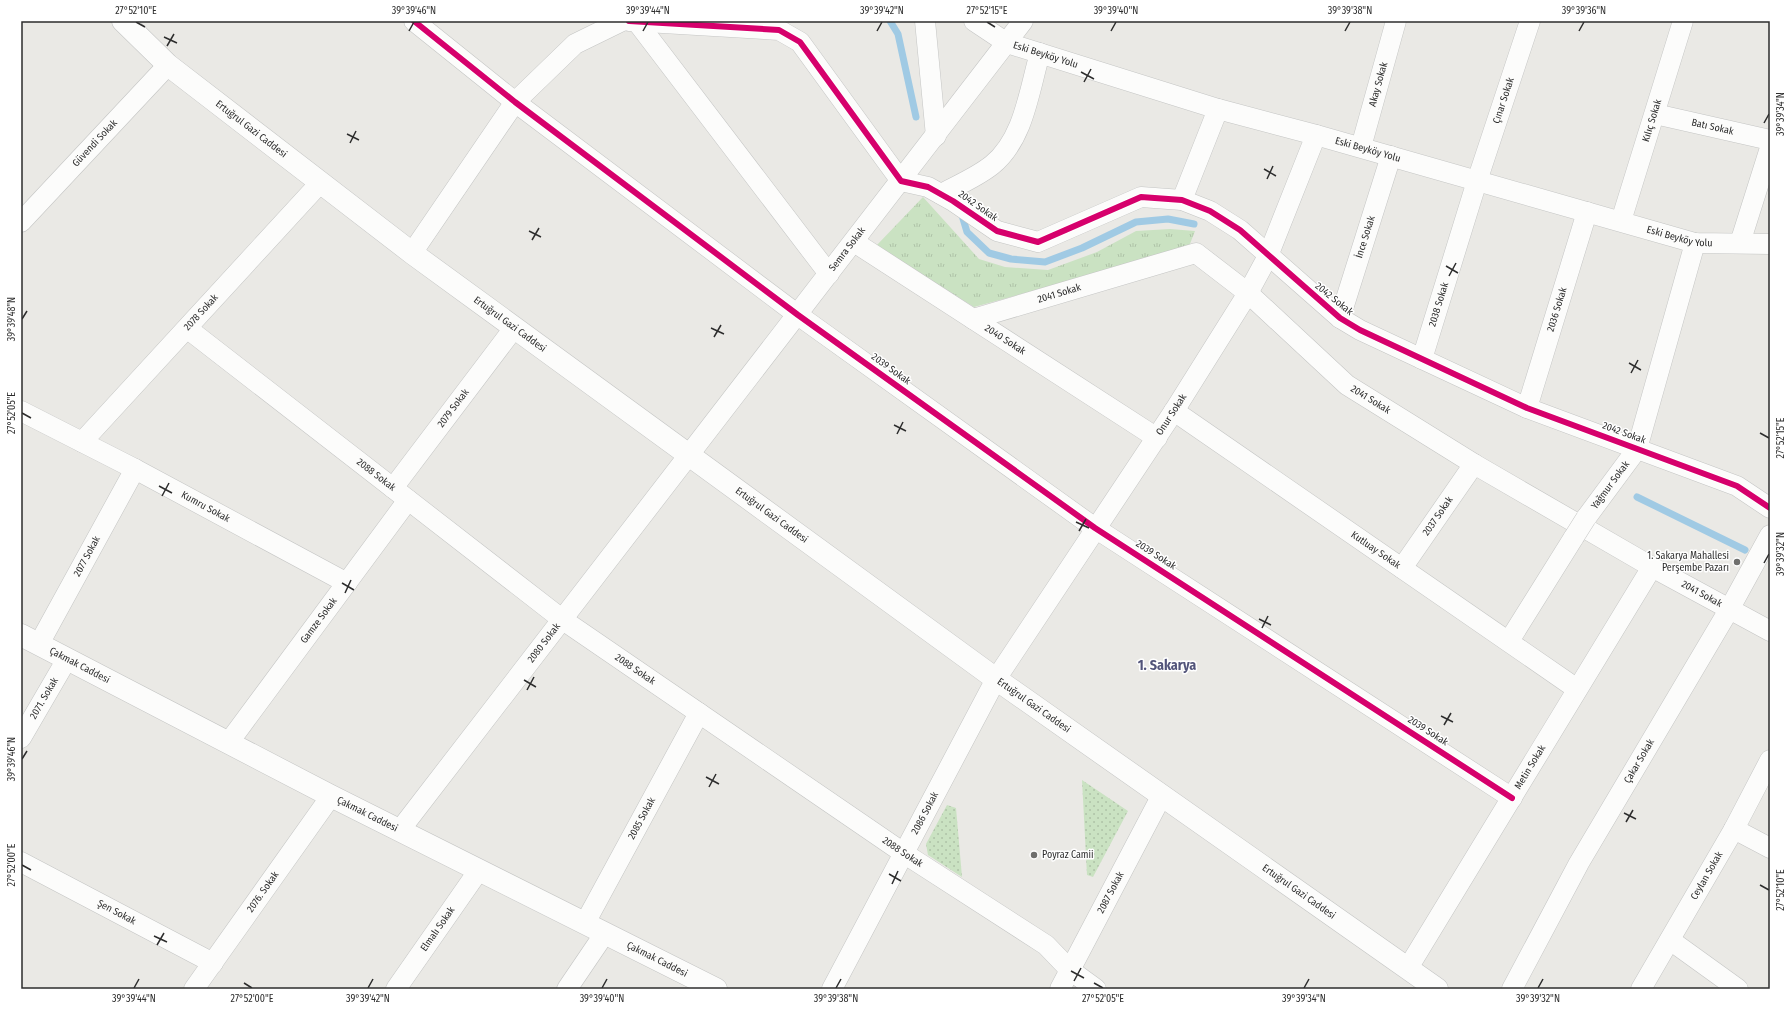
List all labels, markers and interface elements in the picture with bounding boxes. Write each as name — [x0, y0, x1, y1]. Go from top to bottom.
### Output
text: 27°52'10"E — [115, 5, 157, 17]
text: 39°39'46"N — [392, 5, 436, 17]
text: 39°39'44"N — [626, 5, 670, 17]
text: 39°39'42"N — [860, 5, 904, 17]
text: 27°52'15"E — [967, 5, 1008, 17]
text: 39°39'40"N — [1094, 5, 1138, 17]
text: 39°39'38"N — [1328, 5, 1372, 17]
text: 39°39'36"N — [1562, 5, 1606, 17]
street label: Eski Beyköy Yolu — [1011, 39, 1080, 71]
street label: Akay Sokak — [1367, 60, 1390, 108]
street label: Çınar Sokak — [1490, 76, 1517, 125]
text: 39°39'34"N — [1775, 92, 1787, 136]
street label: Ertuğrul Gazi Caddesi — [213, 98, 289, 160]
street label: Kılıç Sokak — [1640, 98, 1664, 143]
street label: Batı Sokak — [1690, 116, 1735, 138]
street label: Güvendi Sokak — [70, 117, 120, 169]
street label: Eski Beyköy Yolu — [1334, 135, 1402, 165]
street label: 2042 Sokak — [956, 188, 1000, 224]
street label: İnce Sokak — [1351, 214, 1378, 260]
street label: Eski Beyköy Yolu — [1645, 224, 1713, 249]
street label: Semra Sokak — [826, 225, 868, 274]
street label: 2042 Sokak — [1313, 280, 1356, 318]
street label: 2041 Sokak — [1036, 281, 1083, 306]
street label: 2038 Sokak — [1426, 281, 1451, 328]
street label: 2036 Sokak — [1545, 286, 1570, 333]
street label: 2078 Sokak — [181, 292, 221, 333]
street label: Ertuğrul Gazi Caddesi — [471, 294, 548, 355]
text: 39°39'48"N — [6, 297, 18, 341]
street label: 2040 Sokak — [982, 322, 1028, 358]
street label: 2039 Sokak — [869, 351, 913, 387]
street label: 2041 Sokak — [1348, 383, 1393, 417]
street label: 2079 Sokak — [435, 386, 472, 430]
street label: Onur Sokak — [1154, 391, 1189, 438]
text: 27°52'05"E — [6, 392, 18, 434]
text: 27°52'15"E — [1775, 417, 1787, 458]
street label: 2042 Sokak — [1601, 420, 1648, 447]
street label: 2088 Sokak — [354, 456, 398, 494]
street label: Yağmur Sokak — [1589, 458, 1632, 511]
street label: Ertuğrul Gazi Caddesi — [733, 485, 810, 546]
street label: Kumru Sokak — [179, 489, 232, 525]
street label: 2037 Sokak — [1420, 494, 1456, 538]
street label: Kutluay Sokak — [1349, 529, 1403, 572]
text: 39°39'32"N — [1775, 532, 1787, 576]
street label: 2077 Sokak — [71, 534, 103, 579]
street label: 2039 Sokak — [1134, 538, 1179, 573]
place label: 1. Sakarya Mahallesi Perşembe Pazarı — [1647, 550, 1729, 574]
marker: 1. Sakarya Mahallesi Perşembe Pazarı — [1732, 557, 1742, 567]
street label: 2041 Sokak — [1679, 578, 1724, 610]
street label: Gamze Sokak — [298, 595, 340, 646]
street label: 2080 Sokak — [525, 621, 563, 665]
street label: Çakmak Caddesi — [47, 645, 112, 686]
street label: 2088 Sokak — [613, 651, 658, 688]
district label: 1. Sakarya — [1138, 657, 1196, 674]
street label: 2071. Sokak — [27, 675, 61, 721]
street label: Ertuğrul Gazi Caddesi — [995, 676, 1073, 735]
street label: 2039 Sokak — [1406, 714, 1451, 749]
text: 39°39'46"N — [6, 737, 18, 781]
street label: Çakar Sokak — [1622, 737, 1657, 786]
street label: Metin Sokak — [1512, 743, 1548, 792]
street label: 2086 Sokak — [909, 790, 941, 836]
street label: Çakmak Caddesi — [335, 794, 400, 835]
street label: 2085 Sokak — [626, 795, 658, 841]
street label: 2088 Sokak — [880, 834, 925, 870]
text: 27°52'00"E — [6, 843, 18, 886]
place label: Poyraz Camii — [1042, 849, 1094, 861]
street label: Ceylan Sokak — [1688, 849, 1726, 902]
marker: Poyraz Camii — [1029, 850, 1039, 860]
street label: Ertuğrul Gazi Caddesi — [1260, 862, 1338, 922]
street label: 2076. Sokak — [244, 869, 282, 915]
street label: 2087 Sokak — [1095, 869, 1127, 915]
text: 27°52'10"E — [1775, 869, 1787, 911]
street label: Şen Sokak — [95, 897, 138, 927]
street label: Elmalı Sokak — [418, 904, 458, 954]
street label: Çakmak Caddesi — [625, 939, 689, 980]
text: 39°39'44"N — [112, 993, 156, 1005]
text: 27°52'00"E — [231, 993, 274, 1005]
text: 39°39'42"N — [346, 993, 390, 1005]
text: 39°39'40"N — [580, 993, 624, 1005]
text: 39°39'38"N — [814, 993, 858, 1005]
text: 27°52'05"E — [1082, 993, 1124, 1005]
text: 39°39'34"N — [1282, 993, 1326, 1005]
text: 39°39'32"N — [1516, 993, 1560, 1005]

